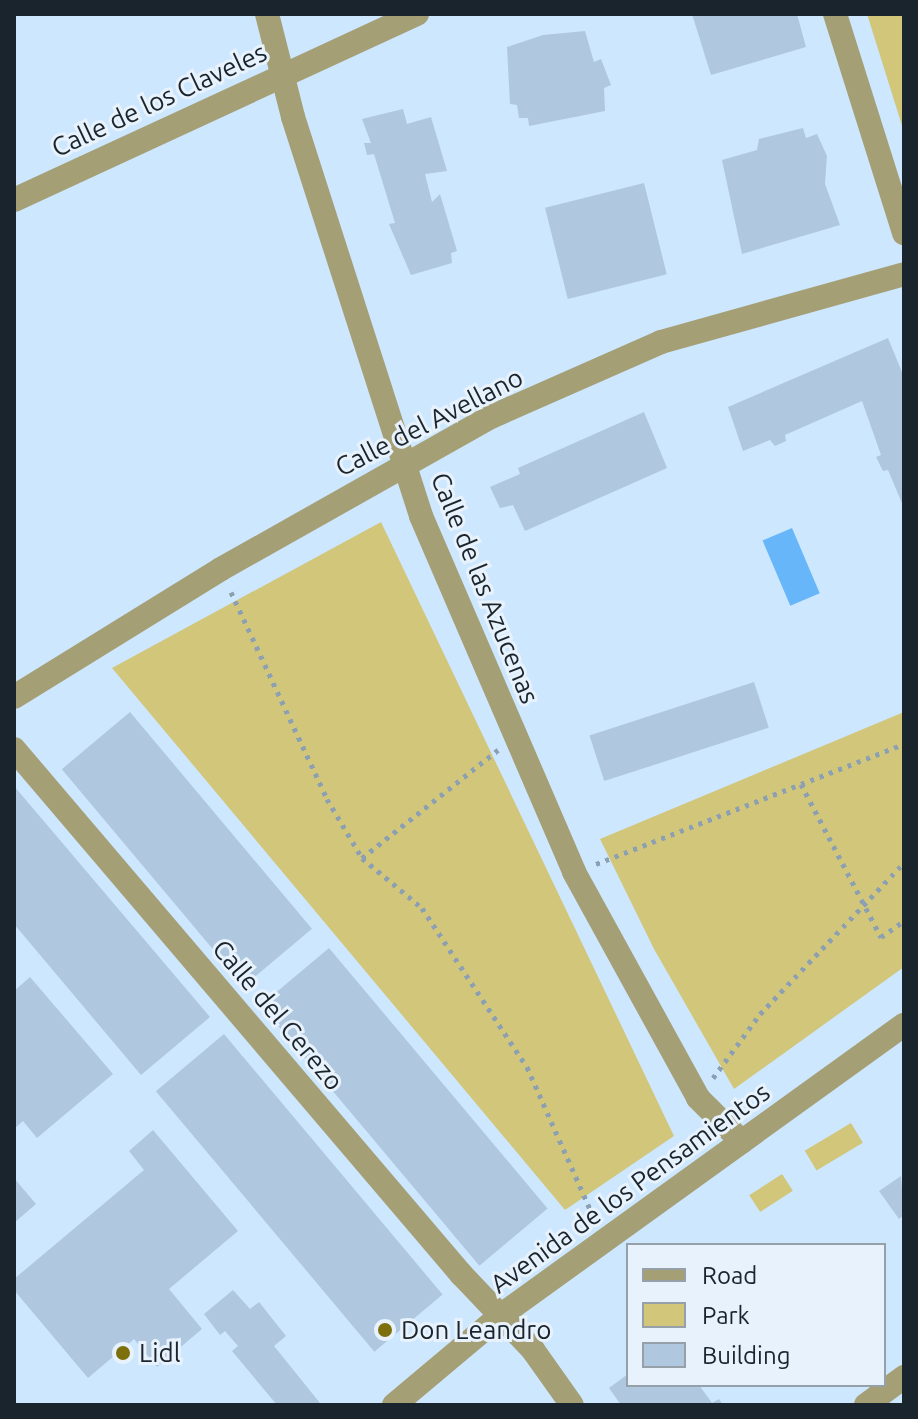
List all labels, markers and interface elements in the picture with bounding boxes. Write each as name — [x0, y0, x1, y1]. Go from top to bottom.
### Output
street label: Calle de los Claveles — [47, 36, 271, 164]
street label: Calle del Avellano — [330, 361, 528, 483]
street label: Calle de las Azucenas — [424, 468, 546, 708]
street label: Calle del Cerezo — [206, 933, 350, 1097]
street label: Avenida de los Pensamientos — [484, 1076, 776, 1300]
legend — [626, 1243, 886, 1387]
text: Road — [702, 1262, 757, 1289]
text: Park — [702, 1302, 750, 1329]
place label: Don Leandro — [401, 1314, 551, 1346]
marker: Don Leandro — [376, 1321, 394, 1339]
place label: Lidl — [139, 1337, 181, 1369]
text: Building — [702, 1342, 790, 1369]
marker: Lidl — [114, 1344, 132, 1362]

